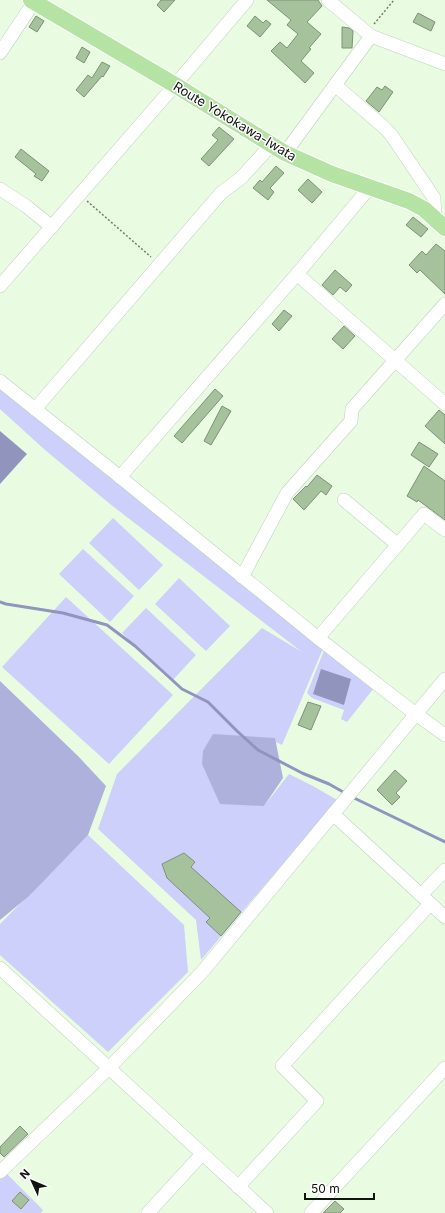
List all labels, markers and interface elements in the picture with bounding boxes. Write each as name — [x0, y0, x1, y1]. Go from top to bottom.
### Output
street label: Route Yokokawa-Iwata — [171, 78, 299, 164]
north arrow — [12, 1161, 52, 1201]
text: N — [17, 1166, 33, 1182]
scale bar — [305, 1175, 374, 1201]
text: 50 m — [311, 1181, 340, 1196]

